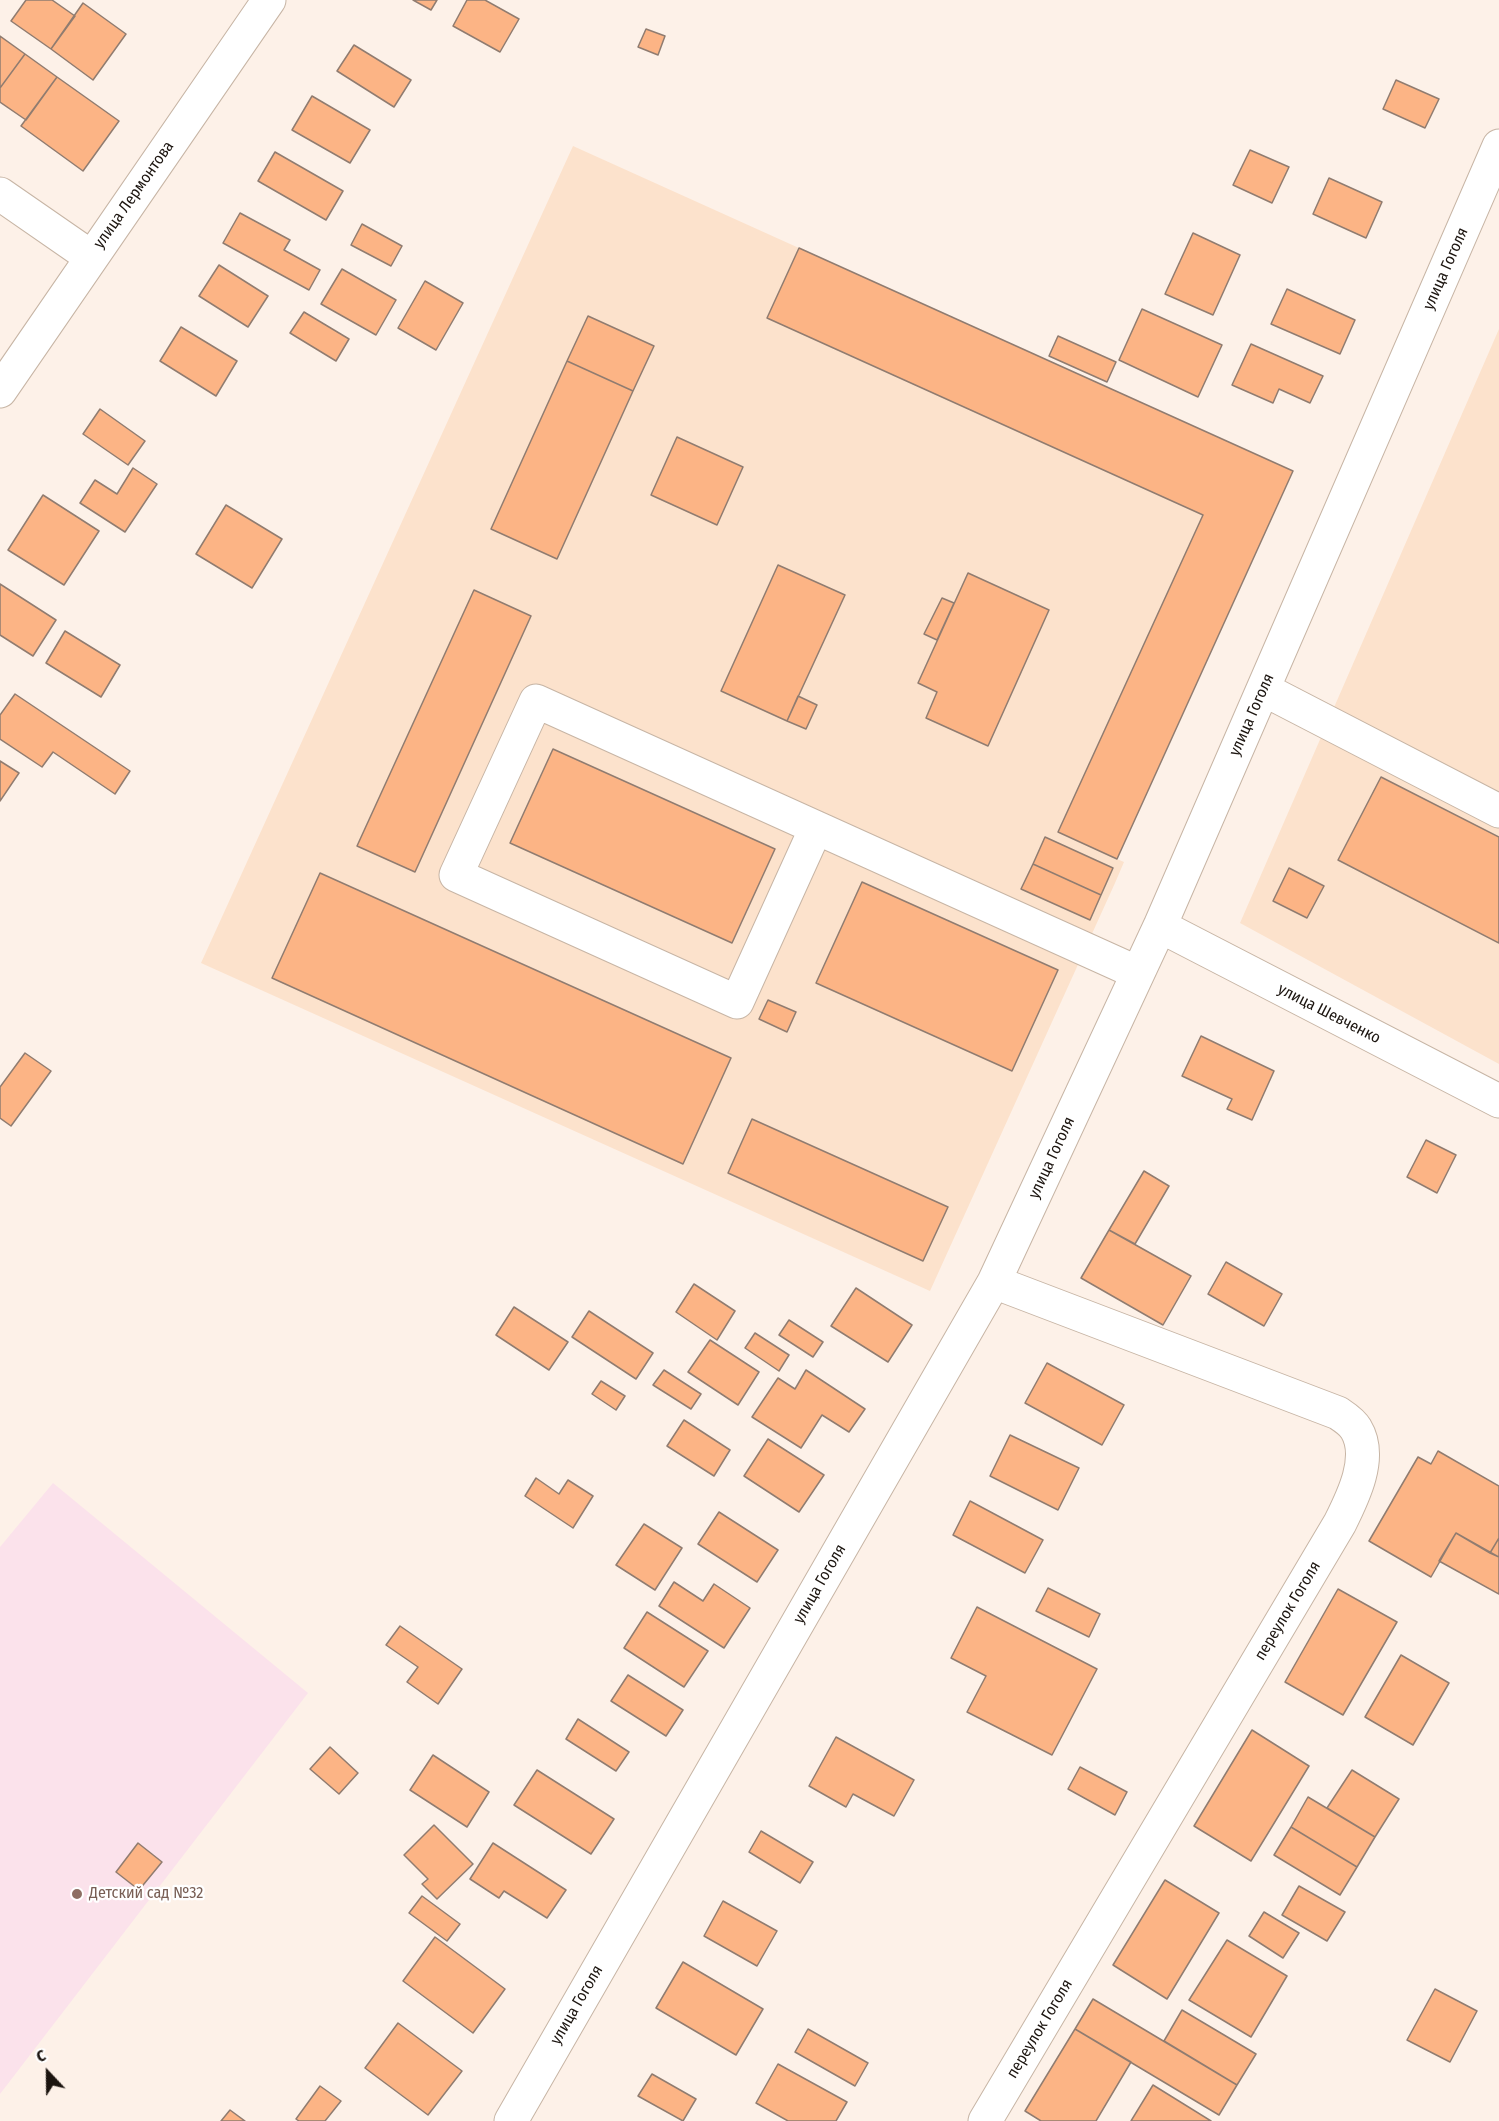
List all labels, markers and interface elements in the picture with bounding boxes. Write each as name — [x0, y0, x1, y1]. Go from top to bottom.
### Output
street label: улица Лермонтова — [90, 138, 178, 252]
street label: улица Гоголя — [1419, 225, 1473, 313]
street label: улица Гоголя — [1225, 671, 1279, 759]
street label: улица Шевченко — [1274, 980, 1384, 1048]
street label: улица Гоголя — [1025, 1114, 1079, 1202]
street label: улица Гоголя — [790, 1541, 850, 1627]
street label: переулок Гоголя — [1251, 1558, 1325, 1664]
place label: Детский сад №32 — [89, 1884, 203, 1904]
marker: Детский сад №32 — [70, 1887, 84, 1901]
street label: улица Гоголя — [547, 1962, 607, 2048]
street label: переулок Гоголя — [1003, 1976, 1077, 2082]
north arrow — [18, 2043, 78, 2103]
text: С — [34, 2045, 49, 2066]

